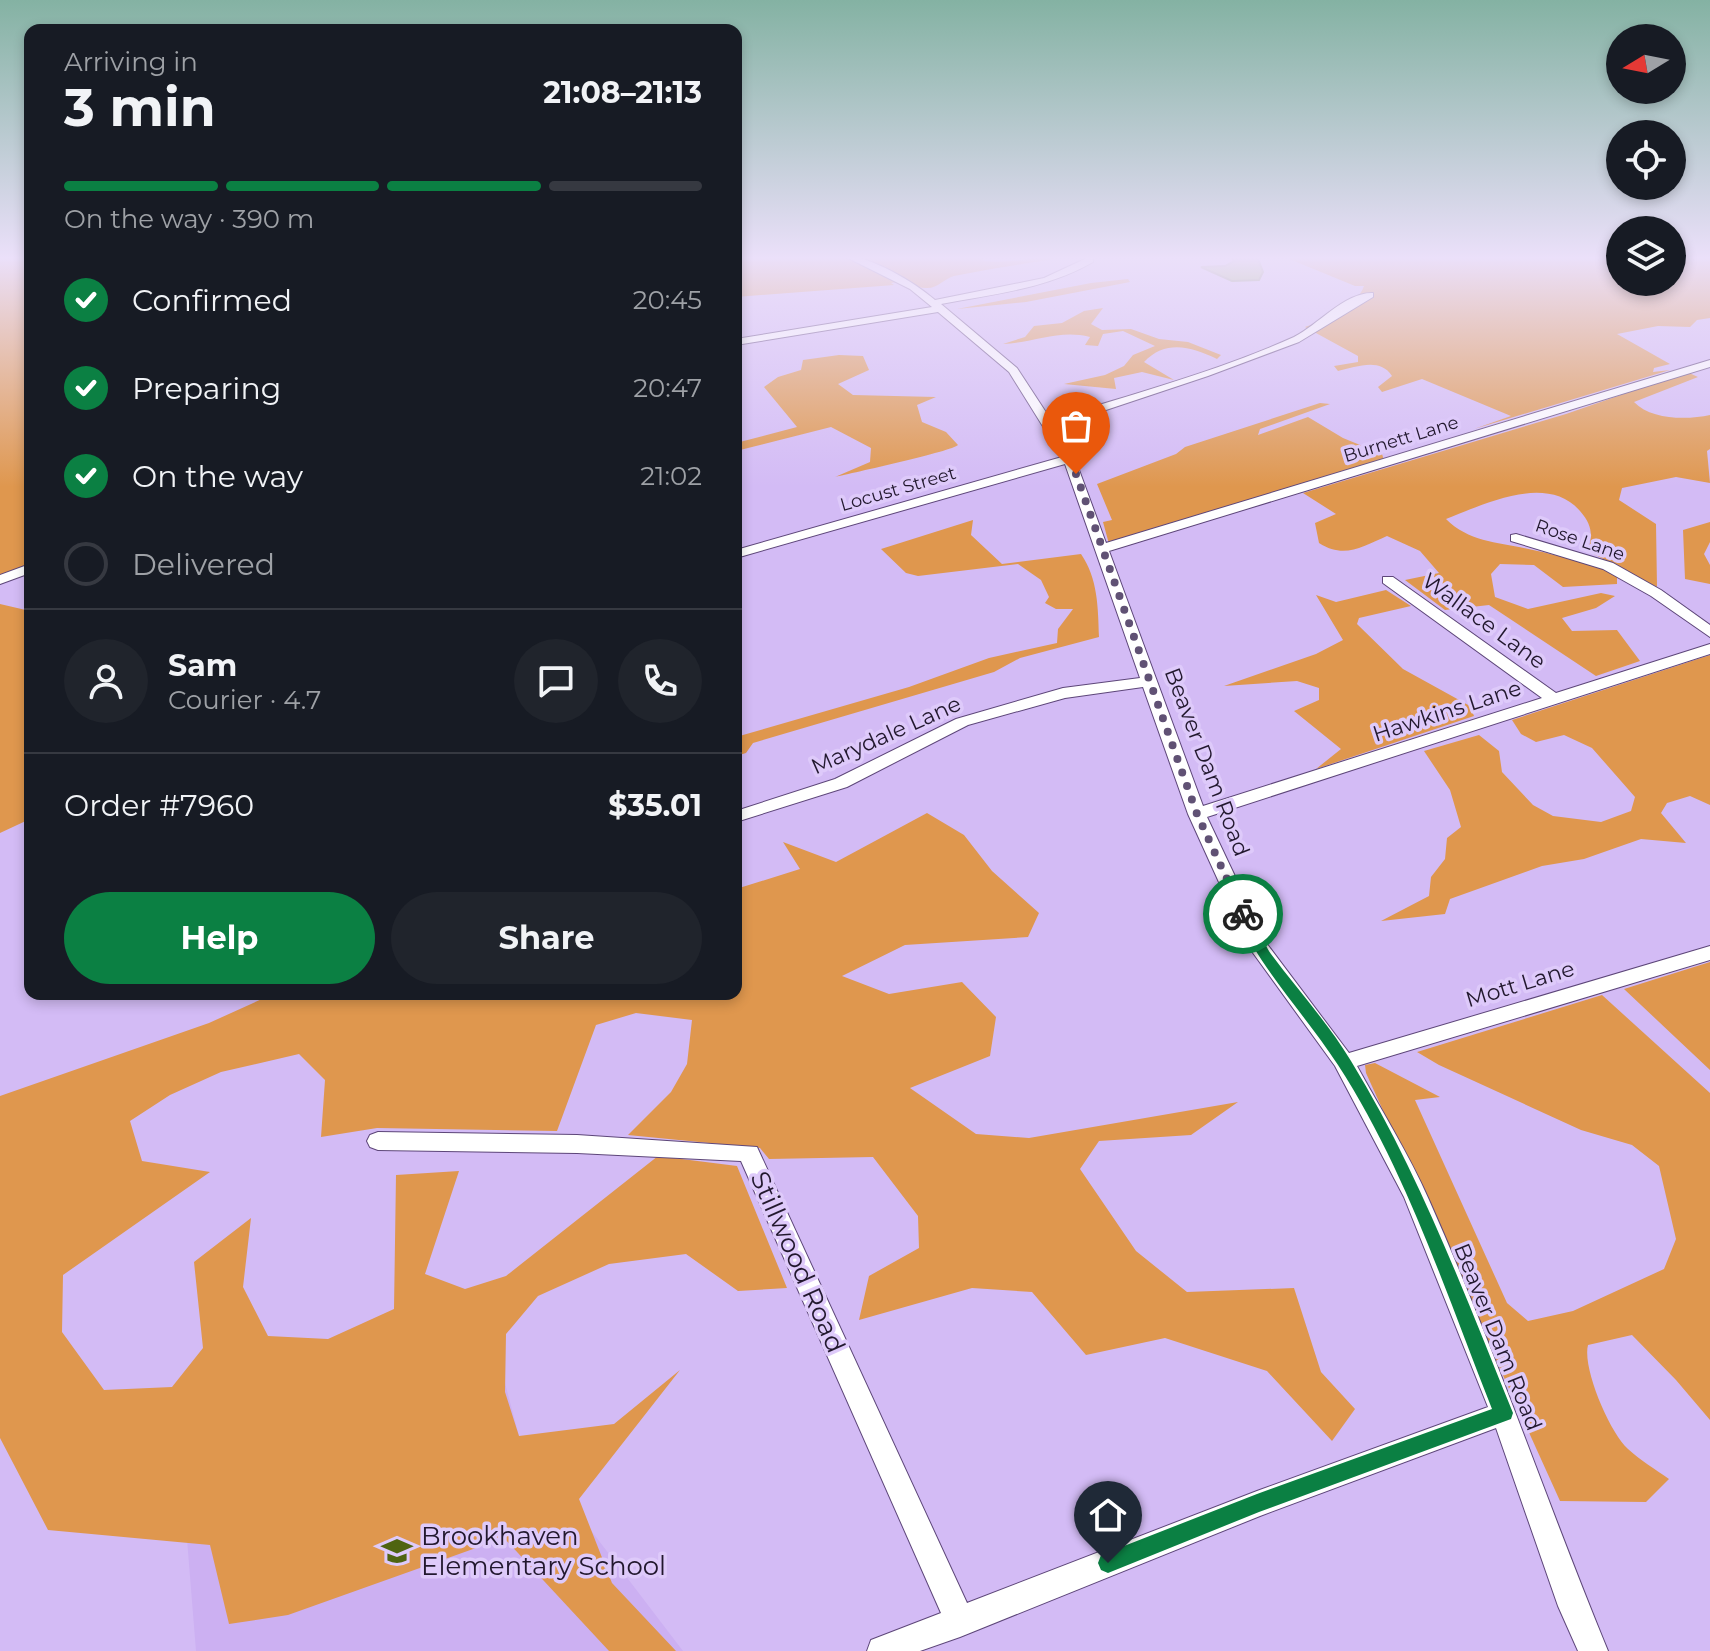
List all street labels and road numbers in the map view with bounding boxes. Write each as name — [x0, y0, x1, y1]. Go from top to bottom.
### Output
street label: Burnett Lane — [1341, 411, 1461, 467]
street label: Locust Street — [838, 462, 958, 516]
street label: Rose Lane — [1532, 514, 1628, 566]
street label: Wallace Lane — [1417, 567, 1551, 675]
street label: Beaver Dam Road — [1159, 664, 1255, 860]
street label: Hawkins Lane — [1369, 674, 1525, 748]
street label: Marydale Lane — [807, 690, 965, 780]
street label: Mott Lane — [1462, 955, 1578, 1013]
street label: Stillwood Road — [744, 1166, 852, 1358]
street label: Beaver Dam Road — [1448, 1239, 1548, 1435]

